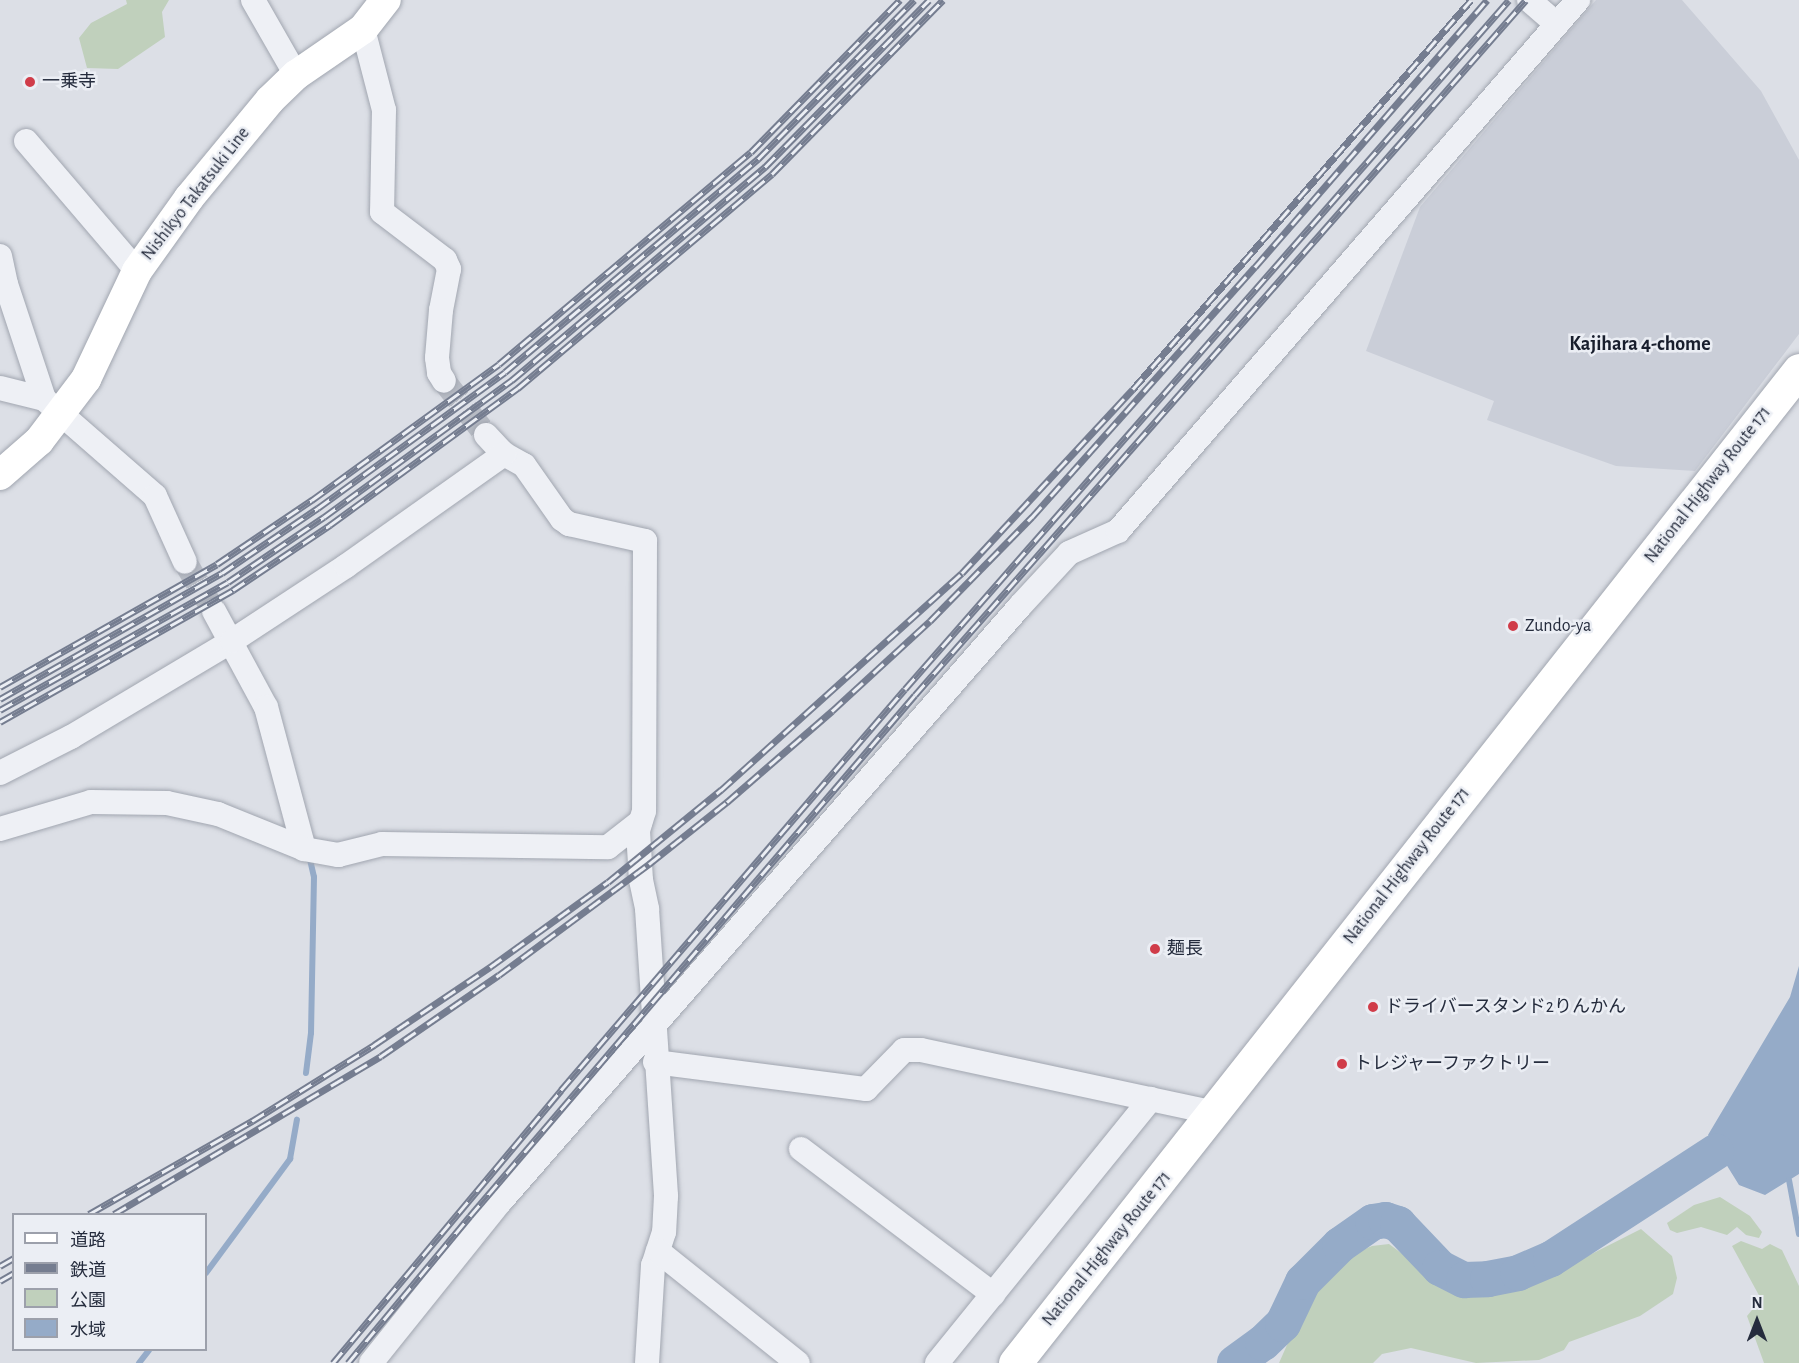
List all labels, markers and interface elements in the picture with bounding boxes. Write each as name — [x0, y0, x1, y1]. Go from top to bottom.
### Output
place label: 一乗寺 — [42, 71, 96, 93]
marker: 一乗寺 — [23, 75, 37, 89]
street label: Nishikyo Takatsuki Line — [137, 123, 255, 265]
district label: Kajihara 4-chome — [1569, 332, 1711, 356]
street label: National Highway Route 171 — [1640, 402, 1776, 568]
place label: Zundo-ya — [1525, 615, 1591, 637]
marker: Zundo-ya — [1506, 619, 1520, 633]
street label: National Highway Route 171 — [1339, 783, 1475, 949]
place label: 麺長 — [1167, 938, 1203, 960]
marker: 麺長 — [1148, 942, 1162, 956]
place label: ドライバースタンド2りんかん — [1385, 996, 1627, 1018]
marker: ドライバースタンド2りんかん — [1366, 1000, 1380, 1014]
place label: トレジャーファクトリー — [1354, 1053, 1552, 1075]
marker: トレジャーファクトリー — [1335, 1057, 1349, 1071]
street label: National Highway Route 171 — [1038, 1167, 1176, 1331]
legend — [12, 1213, 207, 1351]
text: 道路 — [70, 1232, 106, 1250]
text: 鉄道 — [70, 1262, 106, 1280]
north arrow — [1727, 1291, 1787, 1351]
text: 公園 — [70, 1292, 106, 1310]
text: N — [1751, 1295, 1763, 1311]
text: 水域 — [70, 1322, 106, 1340]

